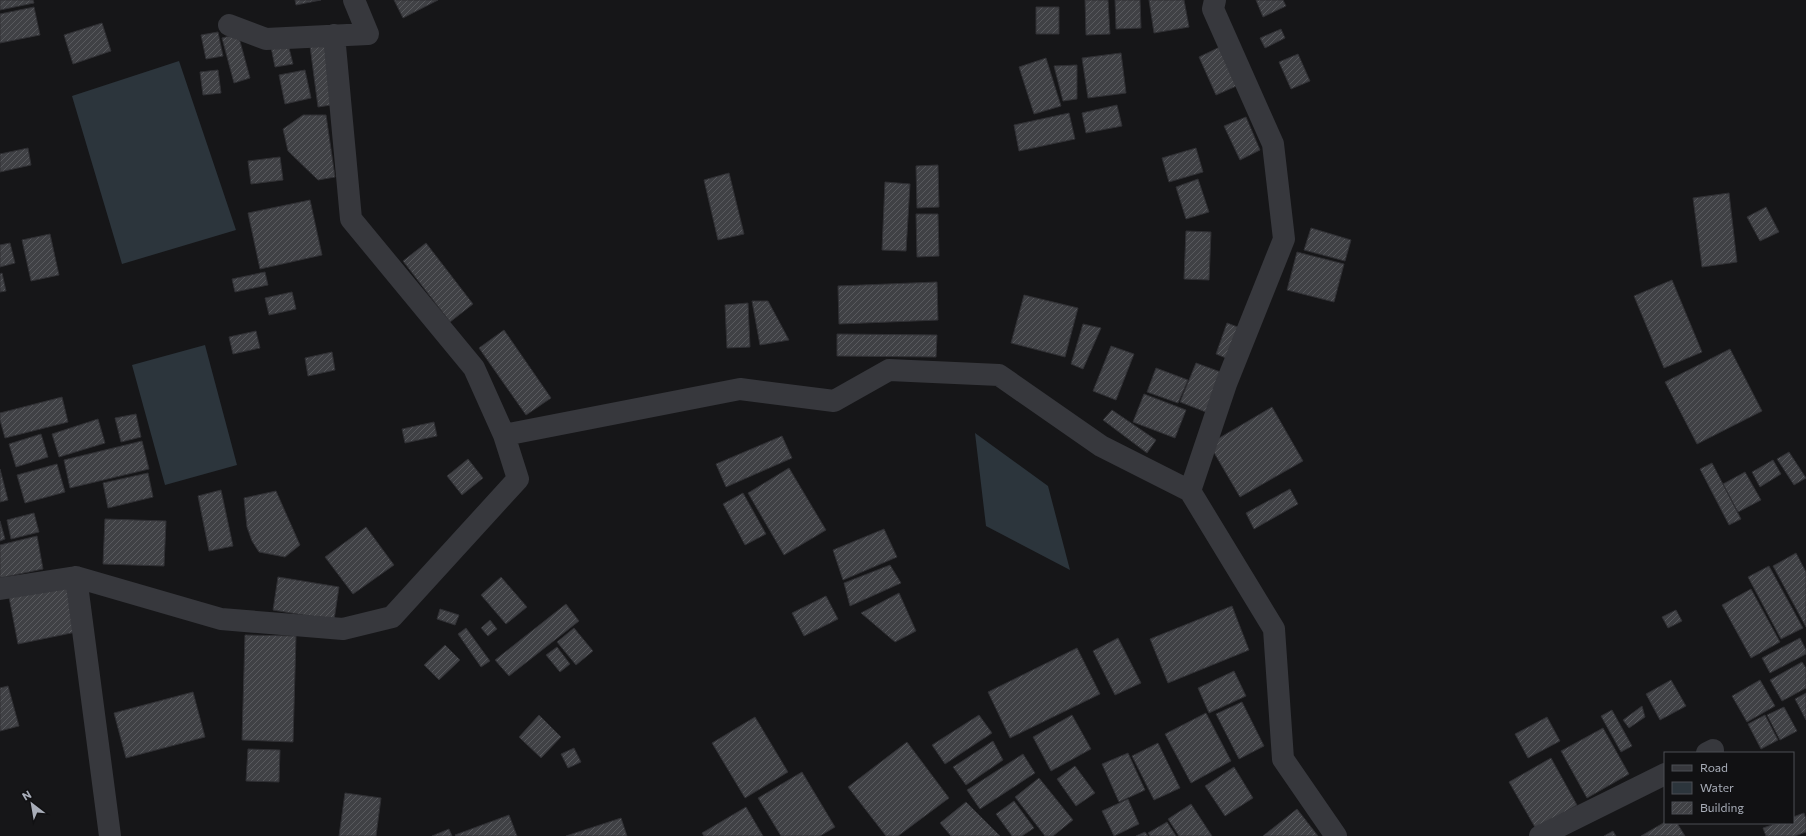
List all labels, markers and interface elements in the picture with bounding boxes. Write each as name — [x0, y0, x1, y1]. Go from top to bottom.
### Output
legend — [1664, 752, 1794, 824]
text: Road — [1700, 760, 1728, 774]
text: Water — [1700, 780, 1734, 794]
north arrow — [12, 784, 52, 824]
text: N — [20, 787, 33, 803]
text: Building — [1700, 800, 1744, 814]

